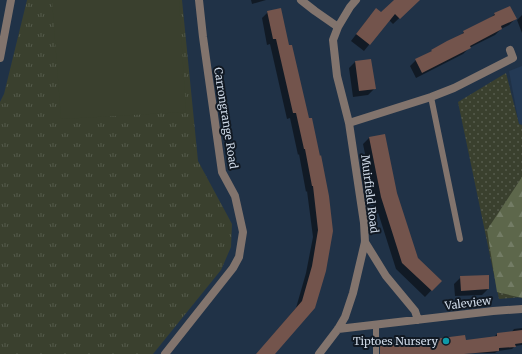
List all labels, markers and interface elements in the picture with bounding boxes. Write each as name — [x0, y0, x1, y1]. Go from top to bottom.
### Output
street label: Carrongrange Road — [211, 66, 241, 170]
street label: Muirfield Road — [358, 154, 382, 234]
street label: Valeview — [443, 293, 493, 313]
place label: Tiptoes Nursery — [353, 334, 439, 348]
marker: Tiptoes Nursery — [441, 336, 451, 346]

